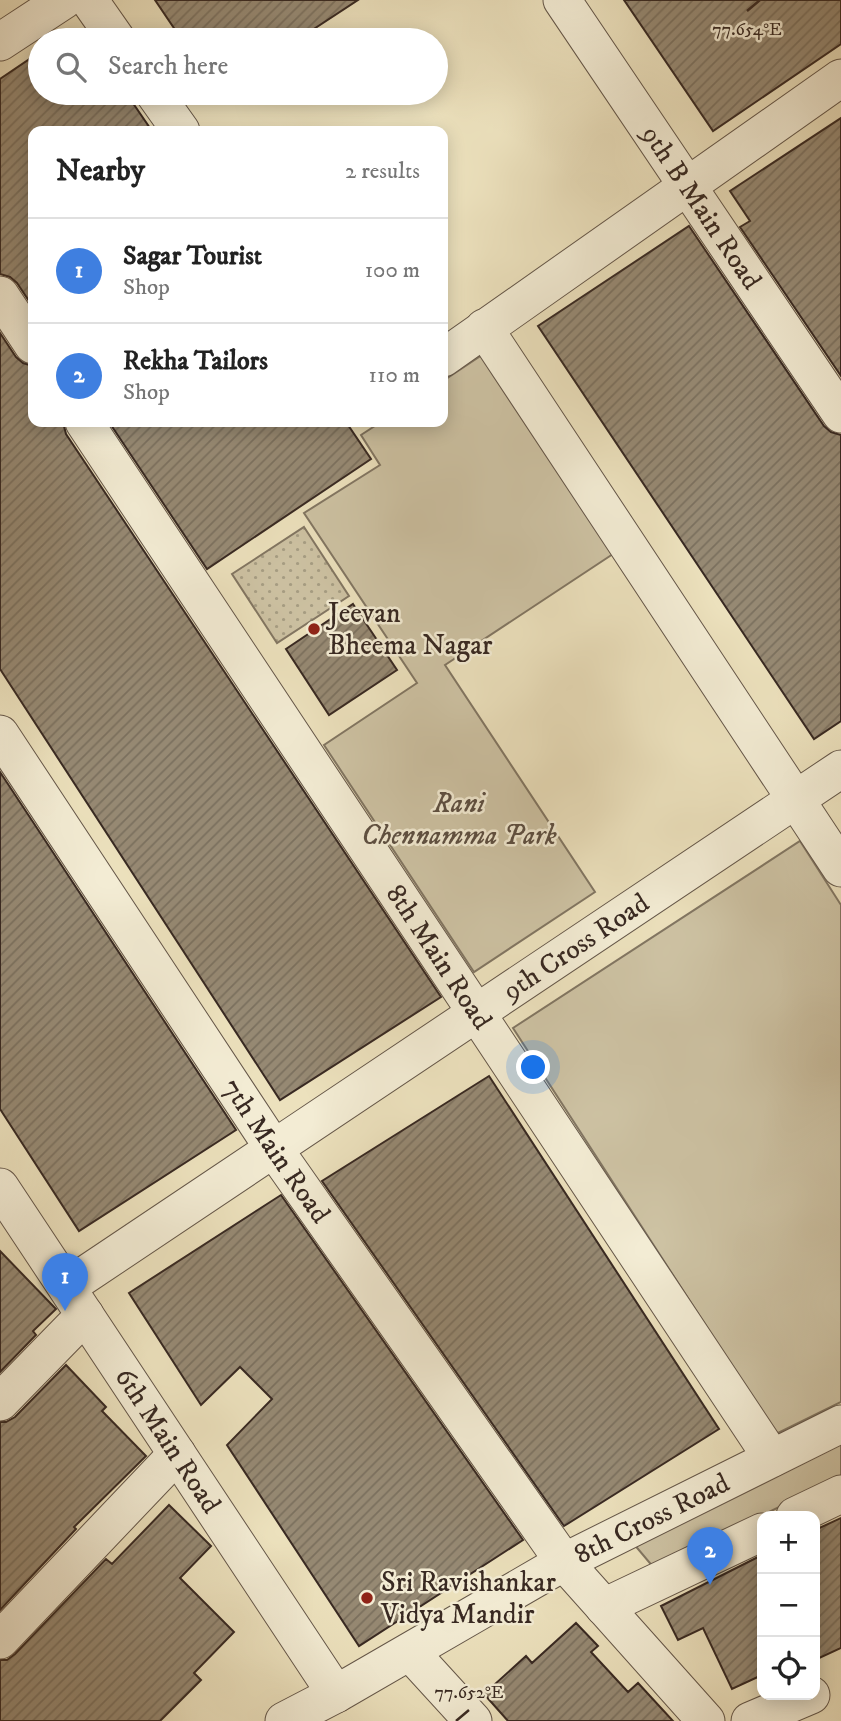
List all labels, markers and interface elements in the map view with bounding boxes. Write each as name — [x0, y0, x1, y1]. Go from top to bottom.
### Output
text: 77.654°E — [712, 19, 782, 41]
search box — [28, 28, 448, 105]
icon: search — [52, 48, 90, 86]
text: Search here — [108, 50, 228, 83]
street label: 9th B Main Road — [633, 117, 770, 296]
text: Nearby — [56, 153, 145, 190]
text: 2 results — [345, 157, 420, 186]
text: Sagar Tourist — [123, 240, 262, 273]
text: 1 — [75, 256, 83, 285]
text: 100 m — [365, 256, 420, 285]
text: Shop — [123, 273, 170, 302]
text: Rekha Tailors — [123, 345, 268, 378]
text: 2 — [73, 361, 85, 390]
text: 110 m — [369, 361, 420, 390]
text: Shop — [123, 378, 170, 407]
place label: Jeevan Bheema Nagar — [325, 596, 493, 663]
marker: Jeevan Bheema Nagar — [306, 621, 322, 637]
park label: Rani Chennamma Park — [361, 786, 557, 853]
street label: 8th Main Road — [378, 878, 500, 1036]
street label: 9th Cross Road — [494, 885, 656, 1009]
your location — [516, 1050, 550, 1084]
street label: 7th Main Road — [215, 1072, 338, 1230]
pin: 1 — [42, 1253, 88, 1311]
street label: 6th Main Road — [107, 1361, 229, 1520]
street label: 8th Cross Road — [568, 1465, 735, 1572]
map controls — [757, 1511, 820, 1700]
button: + — [757, 1511, 820, 1574]
pin: 2 — [687, 1527, 733, 1585]
place label: Sri Ravishankar Vidya Mandir — [380, 1565, 557, 1632]
button: − — [757, 1574, 820, 1637]
marker: Sri Ravishankar Vidya Mandir — [359, 1590, 375, 1606]
button: locate — [757, 1637, 820, 1700]
text: 77.652°E — [435, 1682, 504, 1704]

